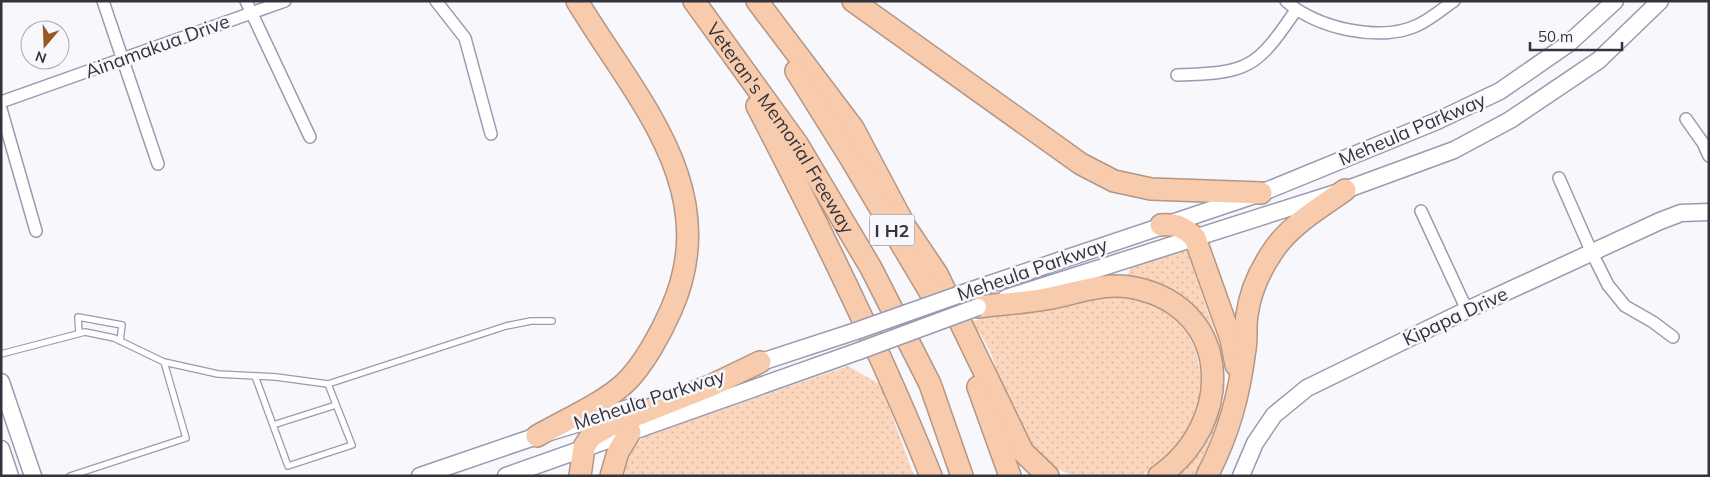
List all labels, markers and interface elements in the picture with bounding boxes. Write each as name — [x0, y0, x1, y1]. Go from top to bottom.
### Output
street label: Ainamakua Drive — [81, 9, 233, 83]
street label: Veteran's Memorial Freeway — [701, 18, 860, 238]
north arrow — [20, 20, 70, 70]
scale bar — [1530, 20, 1622, 52]
text: 50 m — [1538, 27, 1573, 46]
text: N — [33, 47, 49, 68]
street label: Meheula Parkway — [1335, 87, 1489, 171]
road number: I H2 — [870, 214, 914, 246]
street label: Meheula Parkway — [954, 232, 1110, 306]
street label: Kipapa Drive — [1399, 281, 1511, 351]
street label: Meheula Parkway — [570, 363, 728, 435]

